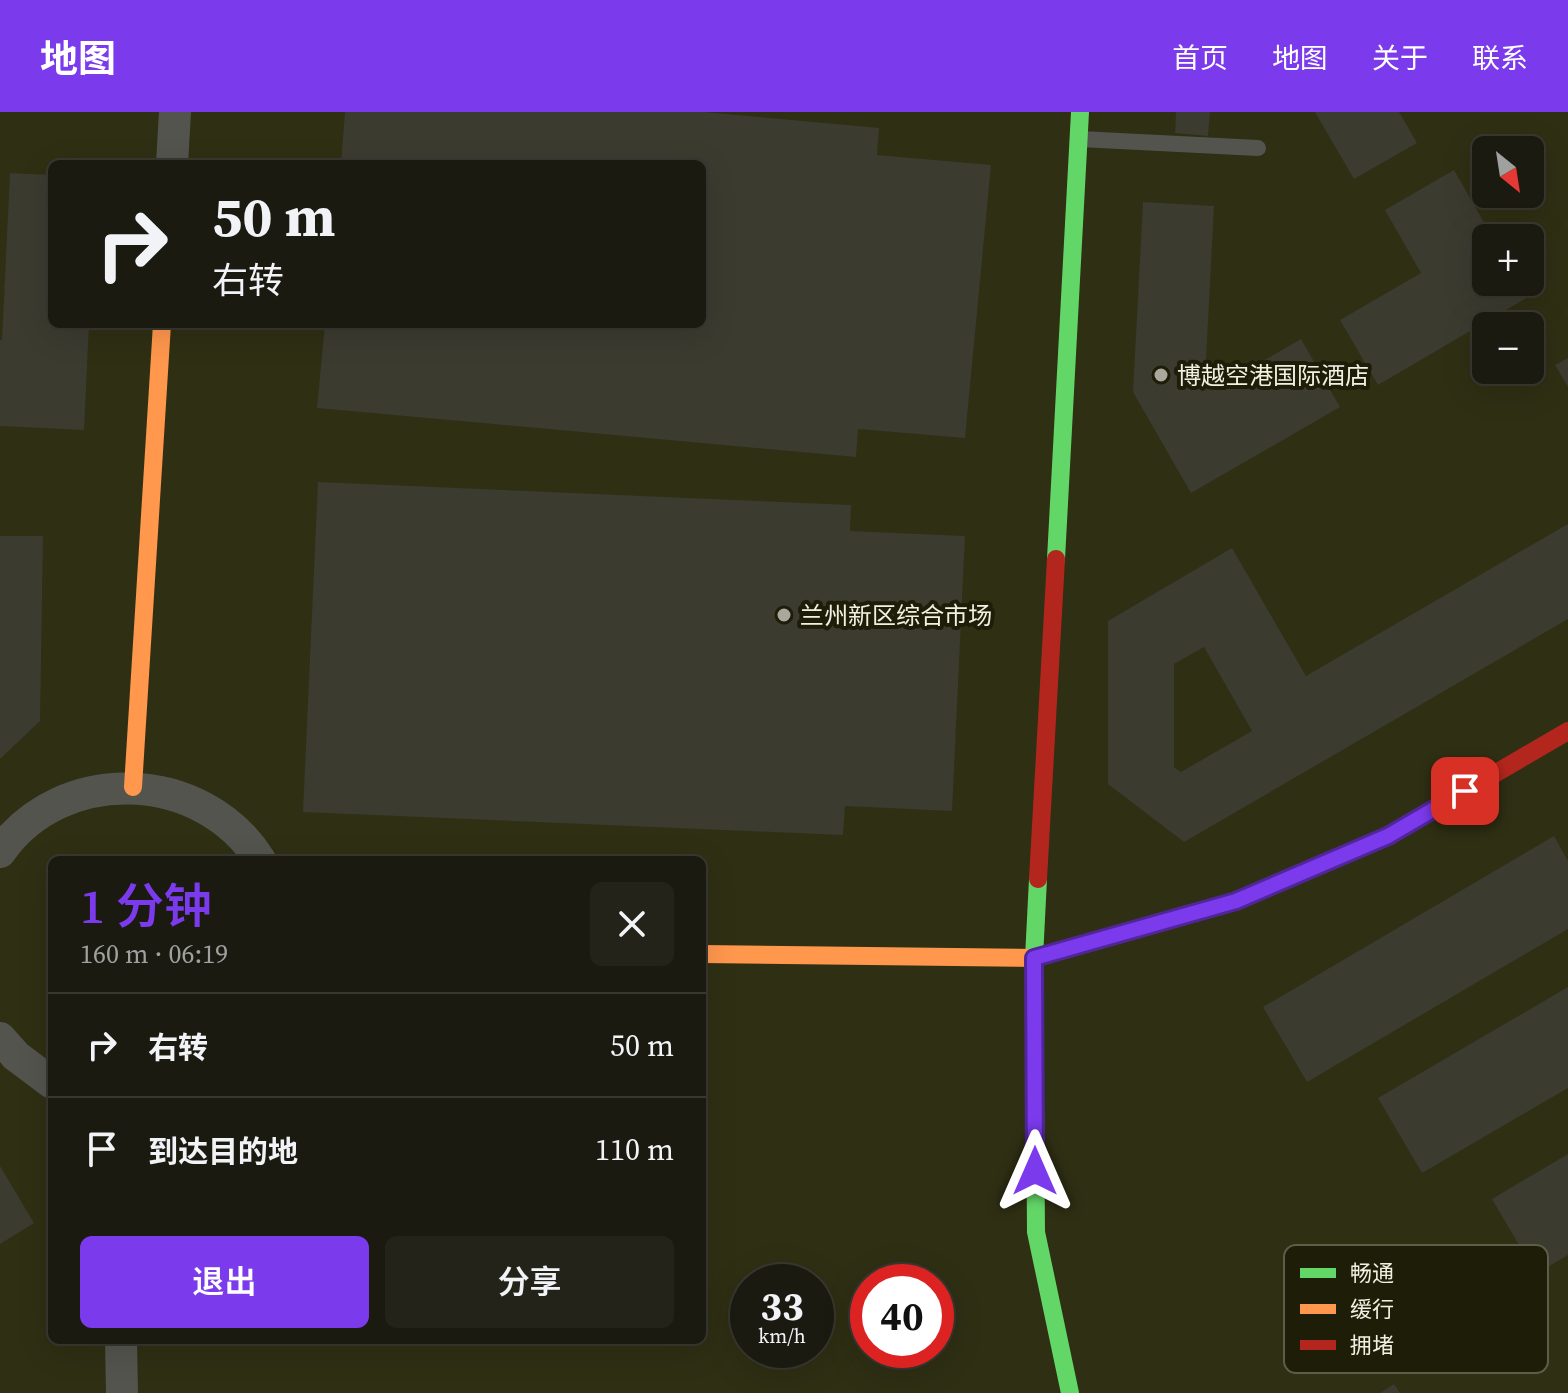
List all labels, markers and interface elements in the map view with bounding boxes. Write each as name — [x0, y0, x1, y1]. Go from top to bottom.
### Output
text: 地图 — [40, 33, 116, 85]
text: 首页 — [1172, 39, 1228, 77]
text: 地图 — [1272, 39, 1328, 77]
text: 关于 — [1372, 39, 1428, 77]
text: 联系 — [1472, 39, 1528, 77]
north arrow — [1472, 136, 1544, 208]
map controls — [1472, 136, 1544, 384]
text: 50 m — [212, 178, 335, 255]
icon: right — [80, 192, 184, 296]
button: + — [1472, 224, 1544, 296]
text: 右转 — [212, 256, 284, 305]
button: − — [1472, 312, 1544, 384]
place label: 博越空港国际酒店 — [1177, 359, 1369, 392]
marker: 博越空港国际酒店 — [1152, 366, 1170, 384]
place label: 兰州新区综合市场 — [800, 599, 992, 632]
marker: 兰州新区综合市场 — [775, 606, 793, 624]
pin — [1431, 757, 1499, 825]
icon: arrive — [1443, 769, 1487, 813]
text: 1 分钟 — [80, 873, 212, 939]
button: close — [590, 882, 674, 966]
text: 160 m · 06:19 — [80, 936, 228, 972]
icon: right — [80, 1023, 124, 1067]
text: 50 m — [610, 1025, 674, 1066]
text: 右转 — [148, 1027, 208, 1068]
icon: arrive — [80, 1127, 124, 1171]
text: 110 m — [595, 1129, 674, 1170]
position arrow — [993, 1129, 1077, 1213]
text: 到达目的地 — [148, 1131, 298, 1172]
button: 退出 — [80, 1236, 369, 1328]
button: 分享 — [385, 1236, 674, 1328]
legend — [1284, 1245, 1548, 1373]
text: 畅通 — [1350, 1258, 1394, 1288]
speed limit sign: 40 — [850, 1264, 954, 1368]
text: 33 — [760, 1279, 804, 1333]
text: 缓行 — [1350, 1294, 1394, 1324]
text: km/h — [758, 1322, 806, 1350]
text: 拥堵 — [1350, 1330, 1394, 1360]

